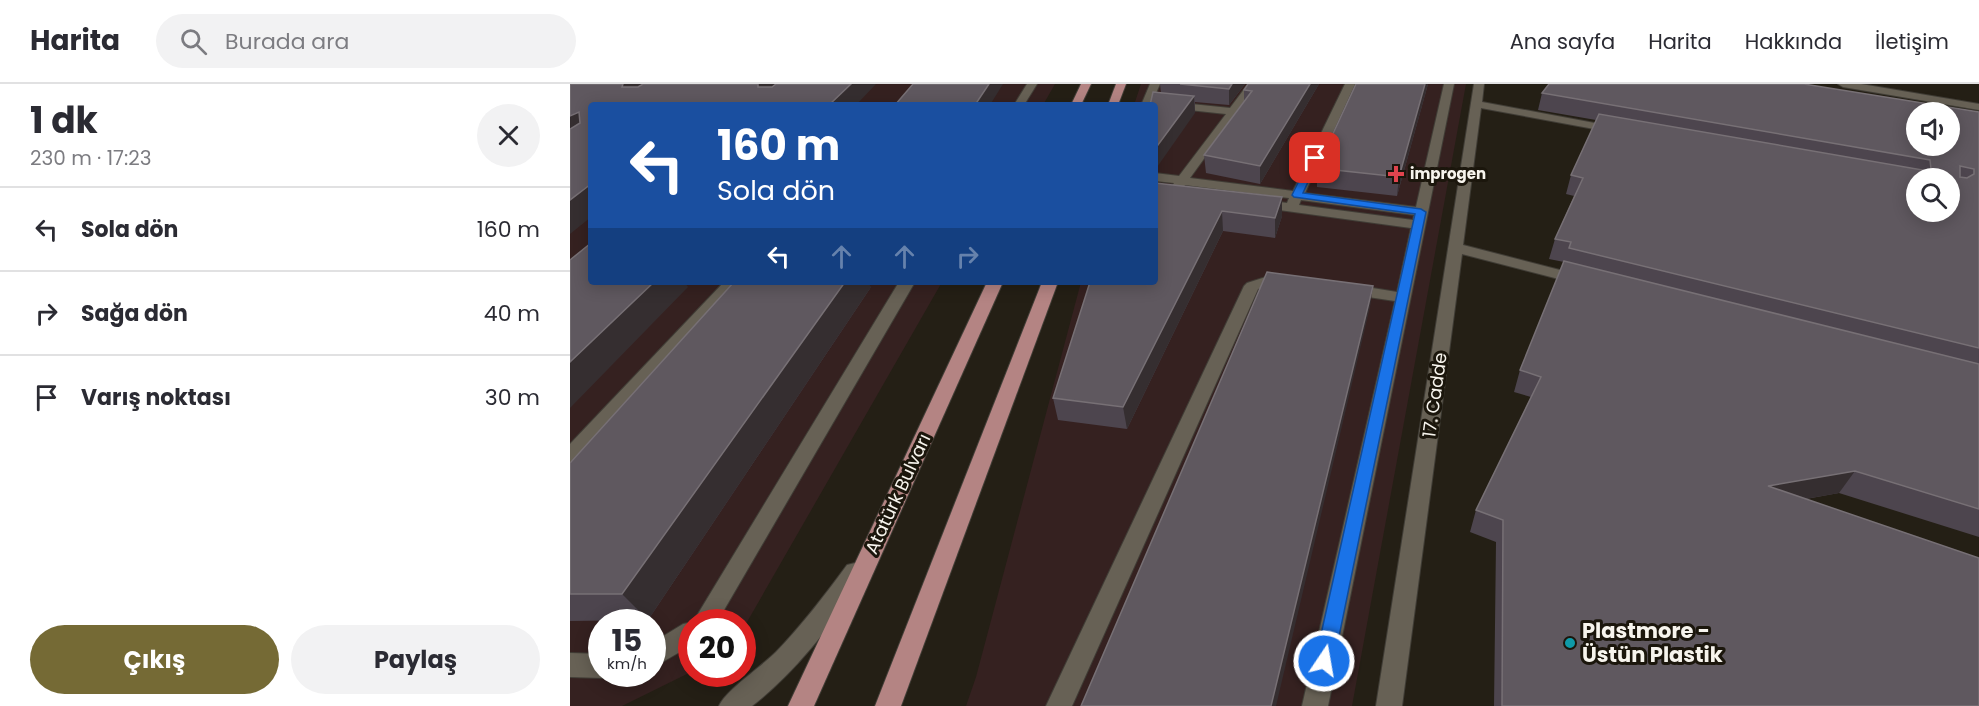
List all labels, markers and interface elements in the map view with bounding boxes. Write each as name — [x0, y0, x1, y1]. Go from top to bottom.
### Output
search box — [156, 14, 576, 68]
text: Harita — [30, 21, 120, 60]
icon: search — [177, 25, 210, 58]
text: Burada ara — [225, 26, 349, 57]
text: Ana sayfa — [1510, 27, 1615, 56]
text: Harita — [1648, 27, 1712, 56]
text: Hakkında — [1745, 27, 1842, 56]
text: İletişim — [1875, 27, 1949, 56]
text: 1 dk — [30, 95, 98, 146]
map controls — [1906, 102, 1960, 222]
button: sound — [1906, 102, 1960, 156]
button: close — [477, 104, 540, 167]
text: 160 m — [717, 116, 840, 175]
icon: left — [618, 126, 696, 204]
pin — [1289, 132, 1340, 183]
icon: arrive — [1298, 141, 1331, 174]
text: 230 m · 17:23 — [30, 144, 152, 172]
place label: improgen — [1410, 163, 1486, 184]
marker: improgen — [1387, 165, 1405, 183]
button: search — [1906, 168, 1960, 222]
text: Sola dön — [717, 172, 835, 209]
icon: left — [30, 213, 63, 246]
text: Sola dön — [81, 214, 178, 245]
text: 160 m — [477, 214, 540, 245]
icon: left — [762, 240, 795, 273]
icon: ahead — [825, 240, 858, 273]
icon: ahead — [888, 240, 921, 273]
icon: right — [951, 240, 984, 273]
icon: right — [30, 297, 63, 330]
text: Sağa dön — [81, 298, 188, 329]
text: 40 m — [484, 298, 540, 329]
street label: 17. Cadde — [1416, 351, 1453, 439]
icon: arrive — [30, 381, 63, 414]
text: Varış noktası — [81, 382, 231, 413]
text: 30 m — [485, 382, 540, 413]
street label: Atatürk Bulvarı — [859, 430, 936, 558]
speed limit sign: 20 — [678, 609, 756, 687]
place label: Plastmore - Üstün Plastik — [1582, 616, 1723, 669]
text: 15 — [612, 619, 642, 662]
button: Çıkış — [30, 625, 279, 694]
button: Paylaş — [291, 625, 540, 694]
position arrow — [1292, 629, 1356, 693]
marker: Plastmore - Üstün Plastik — [1563, 636, 1577, 650]
text: km/h — [607, 653, 647, 674]

